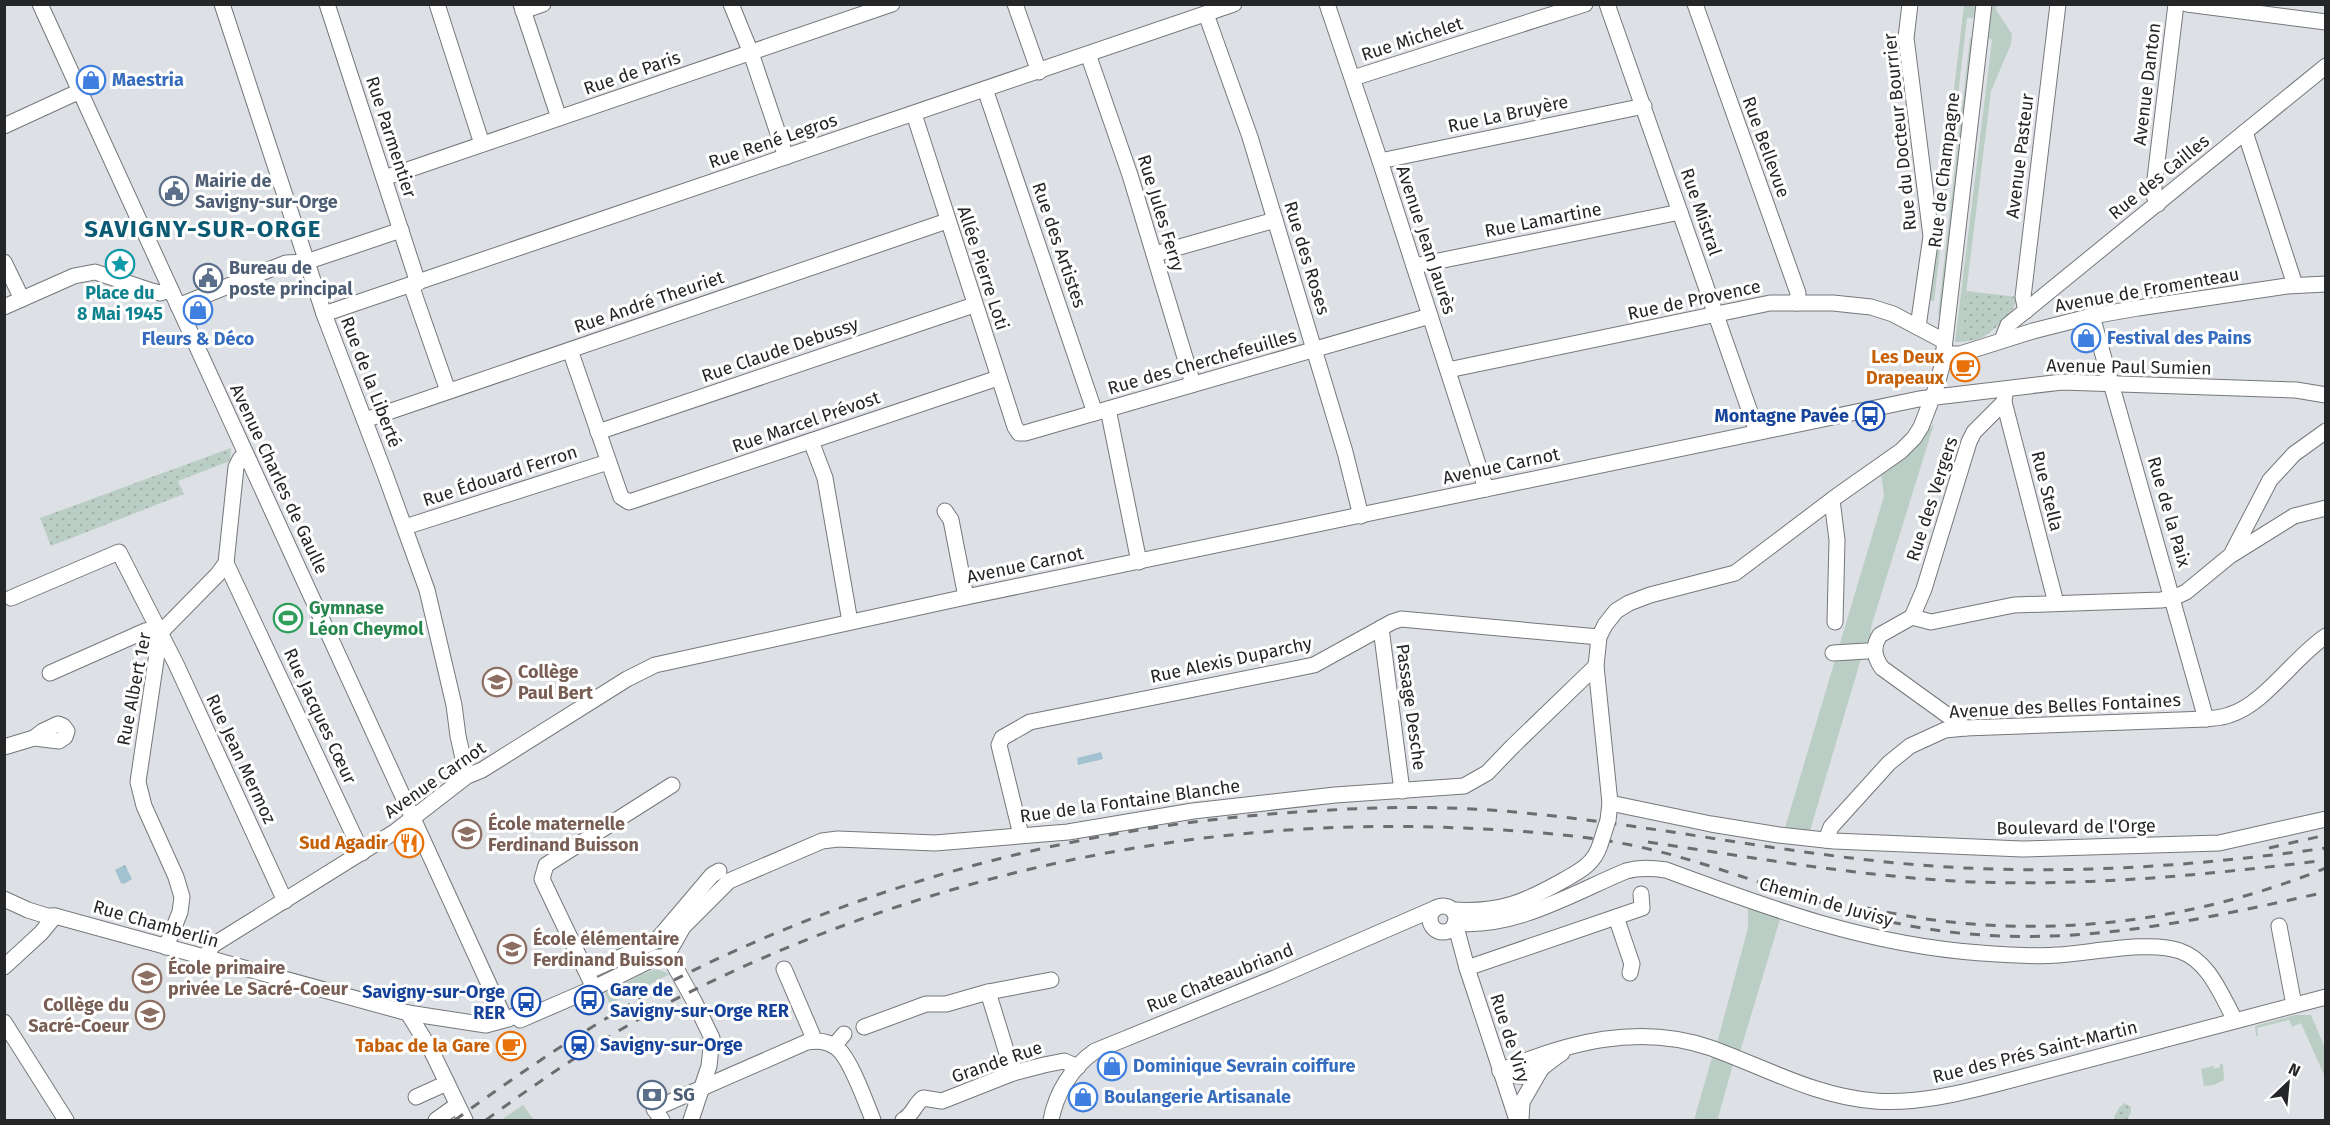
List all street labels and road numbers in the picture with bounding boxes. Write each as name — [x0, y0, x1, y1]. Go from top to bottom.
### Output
street label: Rue Michelet — [1358, 12, 1466, 66]
street label: Avenue Danton — [2129, 21, 2165, 147]
street label: Rue du Docteur Bourrier — [1879, 32, 1921, 232]
street label: Rue de Paris — [581, 46, 683, 100]
street label: Rue Parmentier — [361, 74, 421, 200]
street label: Rue La Bruyère — [1446, 91, 1570, 137]
street label: Rue de Champagne — [1924, 91, 1964, 249]
street label: Avenue Pasteur — [2001, 92, 2039, 220]
street label: Rue Bellevue — [1738, 93, 1794, 201]
street label: Rue René Legros — [706, 109, 840, 173]
street label: Rue des Cailles — [2104, 130, 2214, 224]
street label: Rue Jules Ferry — [1133, 152, 1189, 274]
street label: Avenue Jean Jaurès — [1392, 163, 1460, 317]
street label: Rue Mistral — [1676, 165, 1726, 259]
street label: Rue des Artistes — [1027, 179, 1091, 311]
street label: Rue Lamartine — [1483, 198, 1603, 242]
street label: Rue des Roses — [1279, 199, 1335, 317]
street label: Allée Pierre Loti — [953, 203, 1013, 333]
street label: Avenue de Fromenteau — [2053, 263, 2241, 317]
street label: Rue André Theuriet — [571, 266, 727, 338]
street label: Rue de Provence — [1625, 275, 1763, 325]
street label: Rue de la Liberté — [336, 313, 406, 451]
street label: Rue Claude Debussy — [699, 313, 861, 387]
street label: Rue des Cherchefeuilles — [1105, 325, 1299, 399]
street label: Avenue Paul Sumien — [2046, 355, 2212, 379]
street label: Avenue Charles de Gaulle — [225, 380, 333, 578]
street label: Rue Marcel Prévost — [729, 386, 883, 458]
street label: Rue des Vergers — [1901, 434, 1963, 564]
street label: Rue Édouard Ferron — [420, 440, 580, 511]
street label: Avenue Carnot — [1441, 443, 1562, 489]
street label: Rue Stella — [2026, 449, 2068, 533]
street label: Rue de la Paix — [2143, 454, 2195, 570]
street label: Avenue Carnot — [965, 542, 1086, 588]
street label: Rue Albert 1er — [112, 631, 156, 747]
street label: Rue Alexis Duparchy — [1148, 632, 1314, 688]
street label: Passage Desche — [1391, 642, 1431, 772]
street label: Rue Jacques Cœur — [279, 645, 361, 787]
street label: Avenue des Belles Fontaines — [1949, 689, 2181, 723]
street label: Rue Jean Mermoz — [201, 691, 281, 827]
street label: Avenue Carnot — [380, 737, 490, 823]
street label: Rue de la Fontaine Blanche — [1018, 775, 1242, 827]
street label: Boulevard de l'Orge — [1996, 815, 2156, 839]
street label: Chemin de Juvisy — [1757, 872, 1896, 932]
street label: Rue Chamberlin — [91, 896, 221, 952]
street label: Rue Chateaubriand — [1143, 939, 1297, 1017]
street label: Rue de Viry — [1485, 991, 1535, 1085]
street label: Rue des Prés Saint-Martin — [1930, 1016, 2140, 1088]
street label: Grande Rue — [949, 1036, 1045, 1088]

